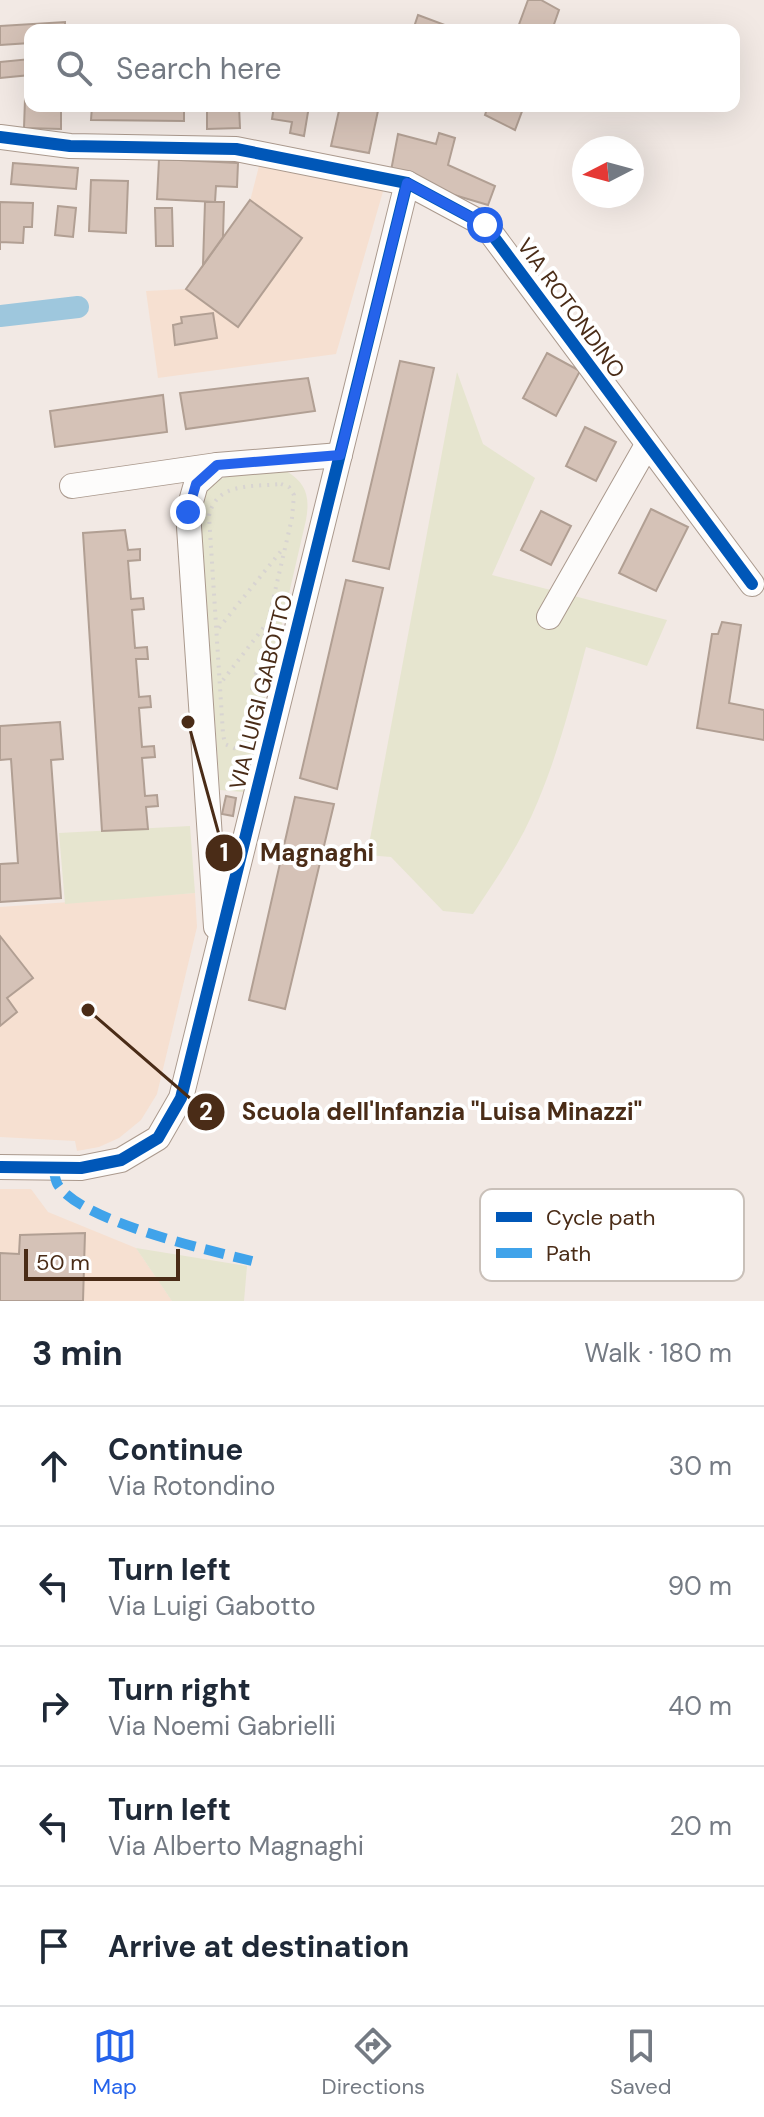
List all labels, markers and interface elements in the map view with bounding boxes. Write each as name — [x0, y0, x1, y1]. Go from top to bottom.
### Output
search box — [24, 24, 740, 112]
icon: search — [52, 46, 96, 90]
text: Search here — [116, 49, 282, 88]
north arrow — [572, 136, 644, 208]
route start — [467, 207, 503, 243]
street label: VIA ROTONDINO — [511, 232, 631, 384]
route end — [170, 494, 206, 530]
street label: VIA LUIGI GABOTTO — [223, 591, 299, 793]
callout: Magnaghi — [204, 829, 390, 877]
text: 1 — [220, 837, 228, 868]
text: Magnaghi — [260, 837, 374, 868]
callout: Scuola dell'Infanzia "Luisa Minazzi" — [186, 1088, 659, 1136]
text: 2 — [199, 1096, 213, 1127]
text: Scuola dell'Infanzia "Luisa Minazzi" — [242, 1096, 642, 1127]
legend — [480, 1189, 744, 1281]
text: Cycle path — [546, 1203, 656, 1232]
text: Path — [546, 1239, 591, 1268]
scale bar — [24, 1245, 180, 1281]
text: 50 m — [36, 1248, 90, 1277]
text: 3 min — [32, 1331, 123, 1376]
text: Walk · 180 m — [584, 1336, 732, 1370]
text: Continue — [108, 1430, 243, 1469]
icon: ahead — [32, 1444, 76, 1488]
text: 30 m — [669, 1449, 732, 1483]
text: Via Rotondino — [108, 1469, 275, 1503]
text: Turn left — [108, 1550, 231, 1589]
icon: left — [32, 1564, 76, 1608]
text: 90 m — [668, 1569, 732, 1603]
text: Via Luigi Gabotto — [108, 1589, 316, 1623]
text: Turn right — [108, 1670, 251, 1709]
icon: right — [32, 1684, 76, 1728]
text: 40 m — [668, 1689, 732, 1723]
text: Via Noemi Gabrielli — [108, 1709, 336, 1743]
text: Turn left — [108, 1790, 231, 1829]
icon: left — [32, 1804, 76, 1848]
text: 20 m — [669, 1809, 732, 1843]
text: Via Alberto Magnaghi — [108, 1829, 364, 1863]
icon: arrive — [32, 1924, 76, 1968]
text: Arrive at destination — [108, 1927, 409, 1966]
tab: Map — [92, 2024, 137, 2101]
tab: Directions — [322, 2024, 425, 2101]
tab: Saved — [610, 2024, 672, 2101]

